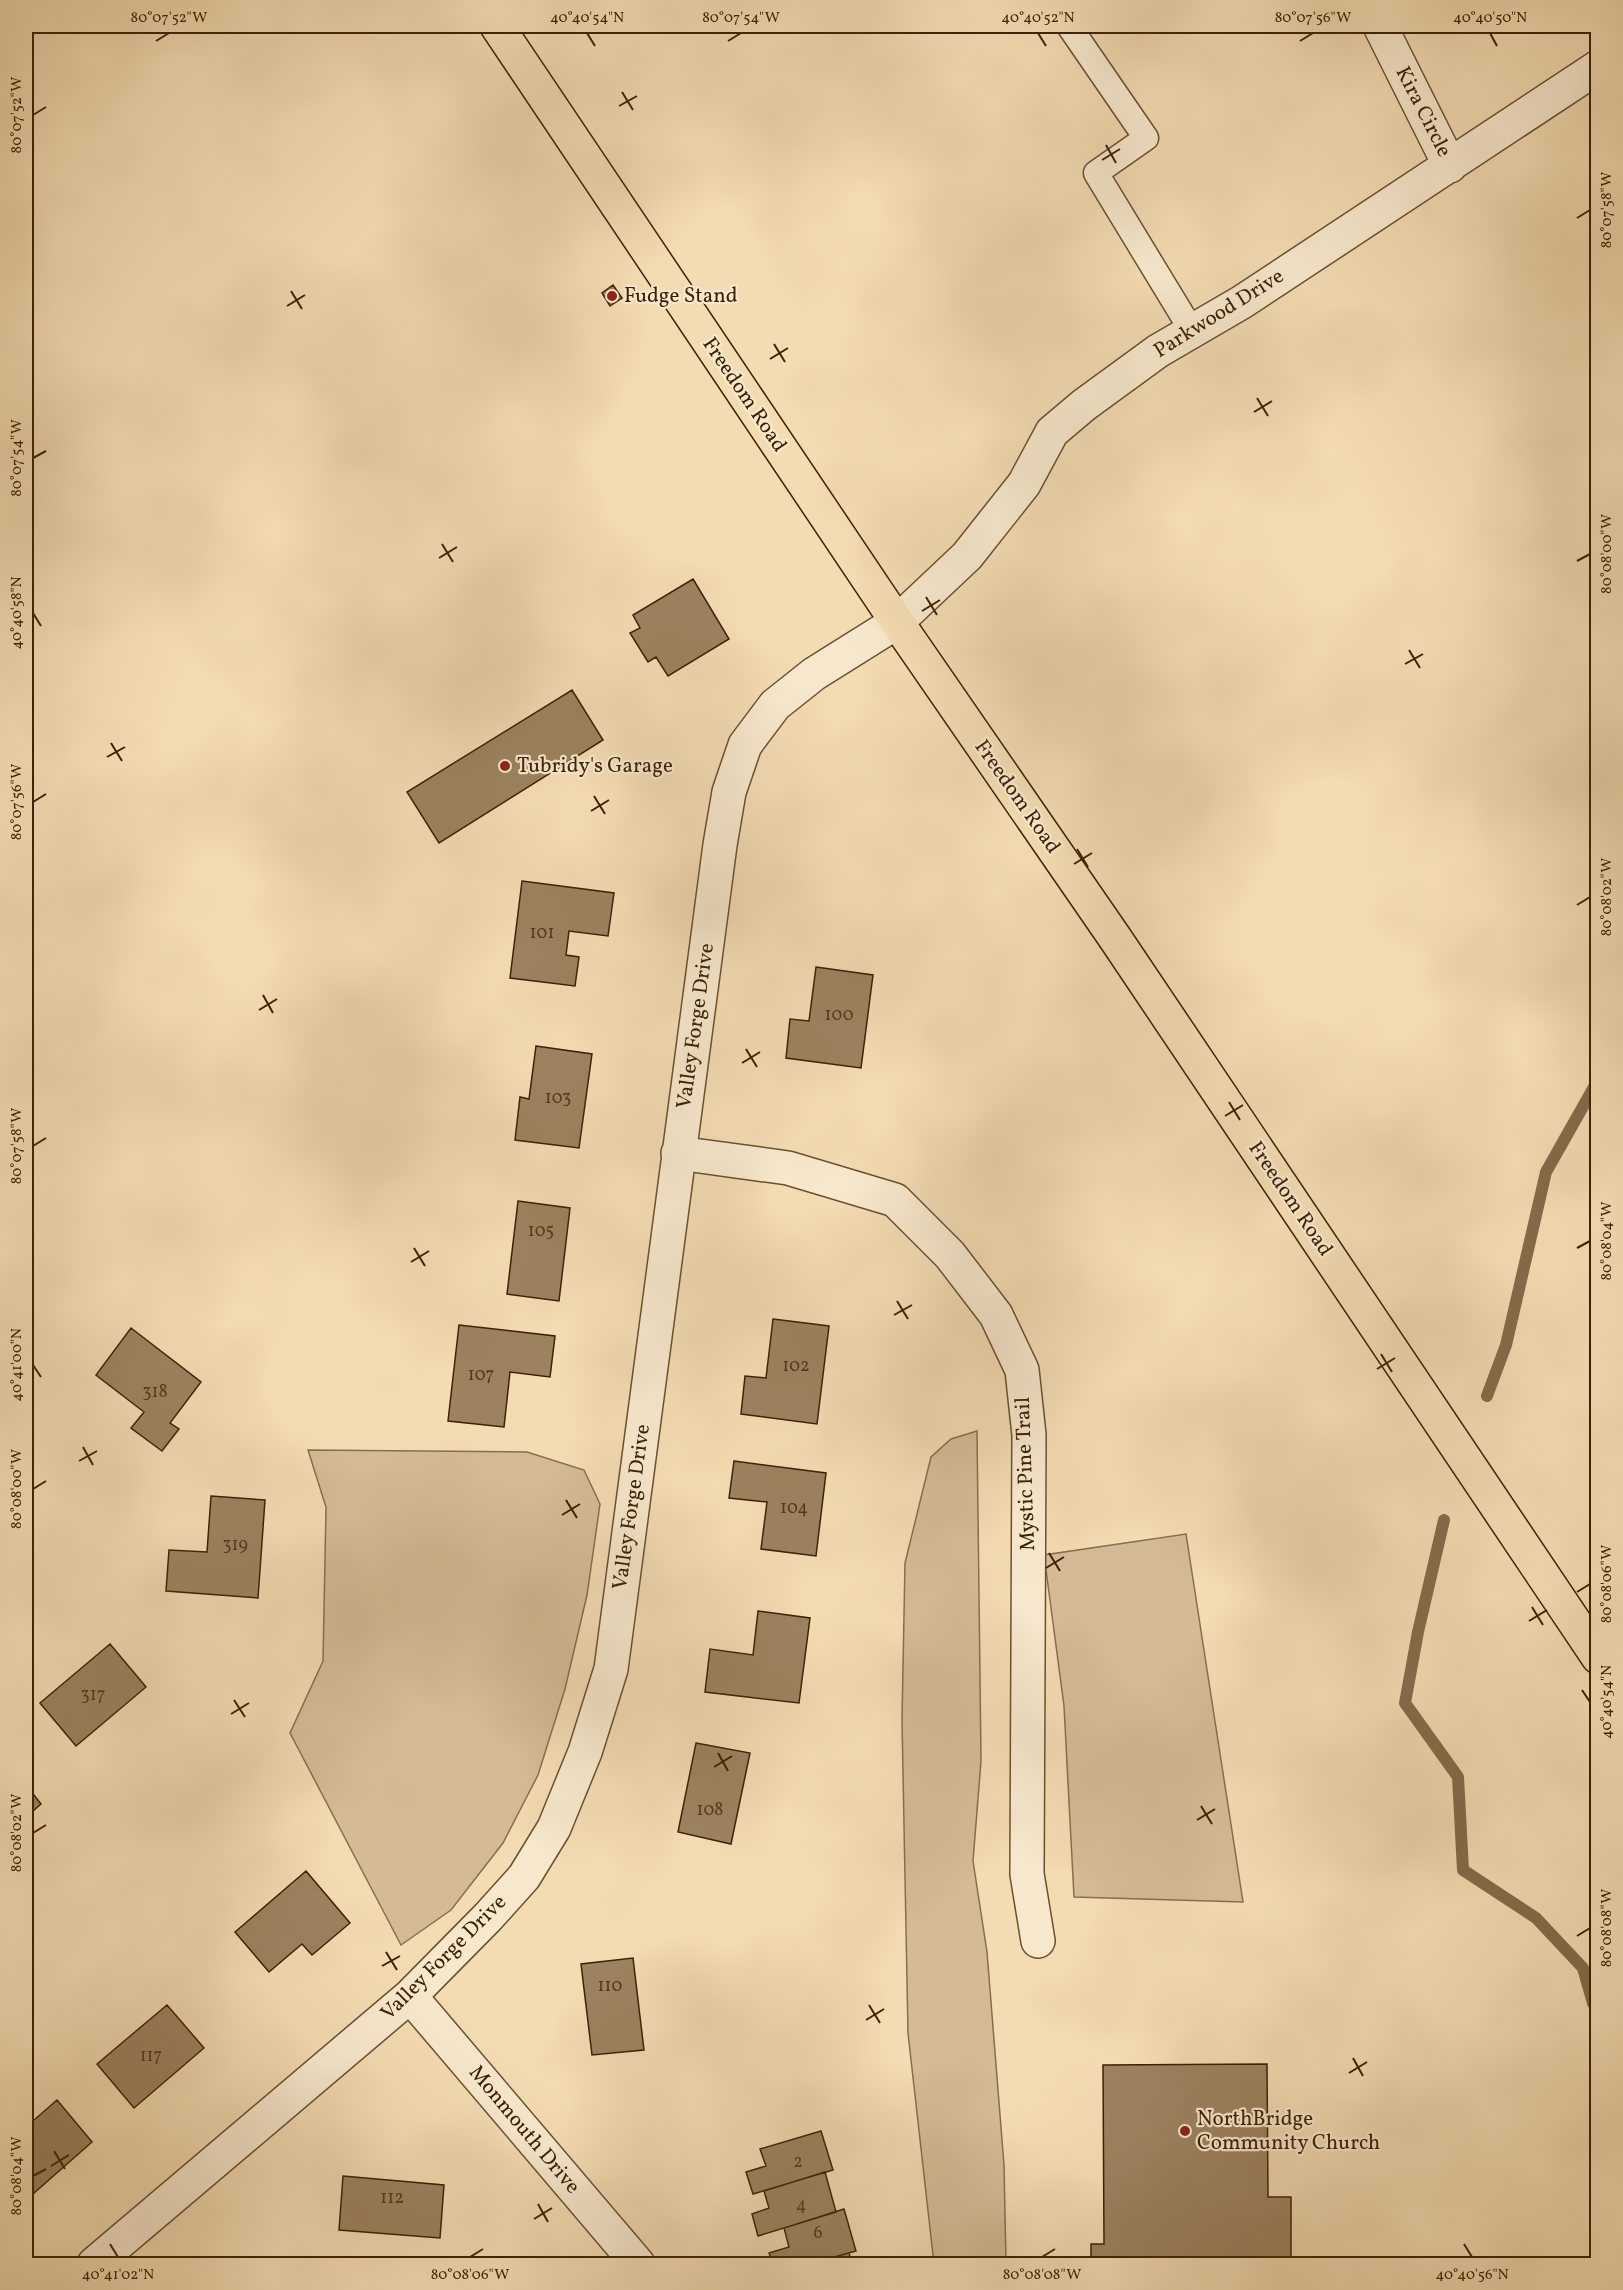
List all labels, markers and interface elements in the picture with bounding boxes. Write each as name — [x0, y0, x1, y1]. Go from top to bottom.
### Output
text: 80°07'52"W — [131, 8, 207, 29]
text: 40°40'54"N — [550, 8, 624, 29]
text: 80°07'54"W — [702, 8, 780, 29]
text: 40°40'52"N — [1001, 8, 1075, 29]
text: 80°07'56"W — [1275, 8, 1351, 29]
text: 40°40'50"N — [1453, 8, 1527, 29]
street label: Kira Circle — [1388, 62, 1458, 162]
text: 80°07'52"W — [7, 77, 28, 153]
text: 80°07'58"W — [1597, 172, 1618, 248]
street label: Parkwood Drive — [1148, 262, 1290, 366]
place label: Fudge Stand — [624, 282, 738, 311]
marker: Fudge Stand — [605, 289, 619, 303]
street label: Freedom Road — [695, 332, 793, 458]
text: 80°07'54"W — [7, 419, 28, 497]
text: 80°08'00"W — [1597, 514, 1618, 594]
text: 40°40'58"N — [7, 576, 28, 650]
street label: Freedom Road — [967, 734, 1067, 860]
place label: Tubridy's Garage — [517, 752, 673, 781]
marker: Tubridy's Garage — [498, 759, 512, 773]
text: 80°07'56"W — [7, 764, 28, 840]
text: 80°08'02"W — [1597, 858, 1618, 936]
house number: 101 — [530, 921, 554, 946]
street label: Valley Forge Drive — [670, 941, 722, 1111]
house number: 100 — [825, 1003, 854, 1028]
house number: 103 — [545, 1086, 571, 1111]
text: 80°07'58"W — [7, 1108, 28, 1184]
street label: Freedom Road — [1241, 1136, 1339, 1262]
text: 80°08'04"W — [1597, 1201, 1618, 1281]
house number: 105 — [528, 1219, 554, 1244]
text: 40°41'00"N — [7, 1328, 28, 1402]
house number: 102 — [782, 1354, 810, 1379]
house number: 107 — [468, 1363, 494, 1388]
house number: 318 — [142, 1380, 168, 1405]
street label: Mystic Pine Trail — [1009, 1397, 1043, 1551]
street label: Valley Forge Drive — [606, 1422, 658, 1592]
text: 80°08'00"W — [7, 1449, 28, 1529]
house number: 104 — [780, 1496, 808, 1521]
house number: 319 — [222, 1533, 248, 1558]
text: 80°08'06"W — [1597, 1545, 1618, 1623]
text: 40°40'54"N — [1597, 1665, 1618, 1739]
house number: 317 — [81, 1683, 105, 1708]
text: 80°08'02"W — [7, 1794, 28, 1872]
house number: 108 — [697, 1798, 723, 1823]
street label: Valley Forge Drive — [375, 1889, 513, 2027]
text: 80°08'08"W — [1597, 1889, 1618, 1967]
house number: 110 — [598, 1974, 623, 1999]
house number: 117 — [140, 2044, 162, 2069]
street label: Monmouth Drive — [462, 2059, 586, 2201]
place label: NorthBridge Community Church — [1197, 2105, 1380, 2158]
marker: NorthBridge Community Church — [1178, 2124, 1192, 2138]
text: 80°08'04"W — [7, 2136, 28, 2216]
house number: 2 — [793, 2150, 803, 2175]
house number: 112 — [380, 2186, 404, 2211]
house number: 4 — [796, 2193, 806, 2218]
house number: 6 — [813, 2221, 823, 2246]
text: 40°41'02"N — [82, 2265, 154, 2286]
text: 80°08'06"W — [431, 2265, 509, 2286]
text: 80°08'08"W — [1003, 2265, 1081, 2286]
text: 40°40'56"N — [1435, 2265, 1509, 2286]

